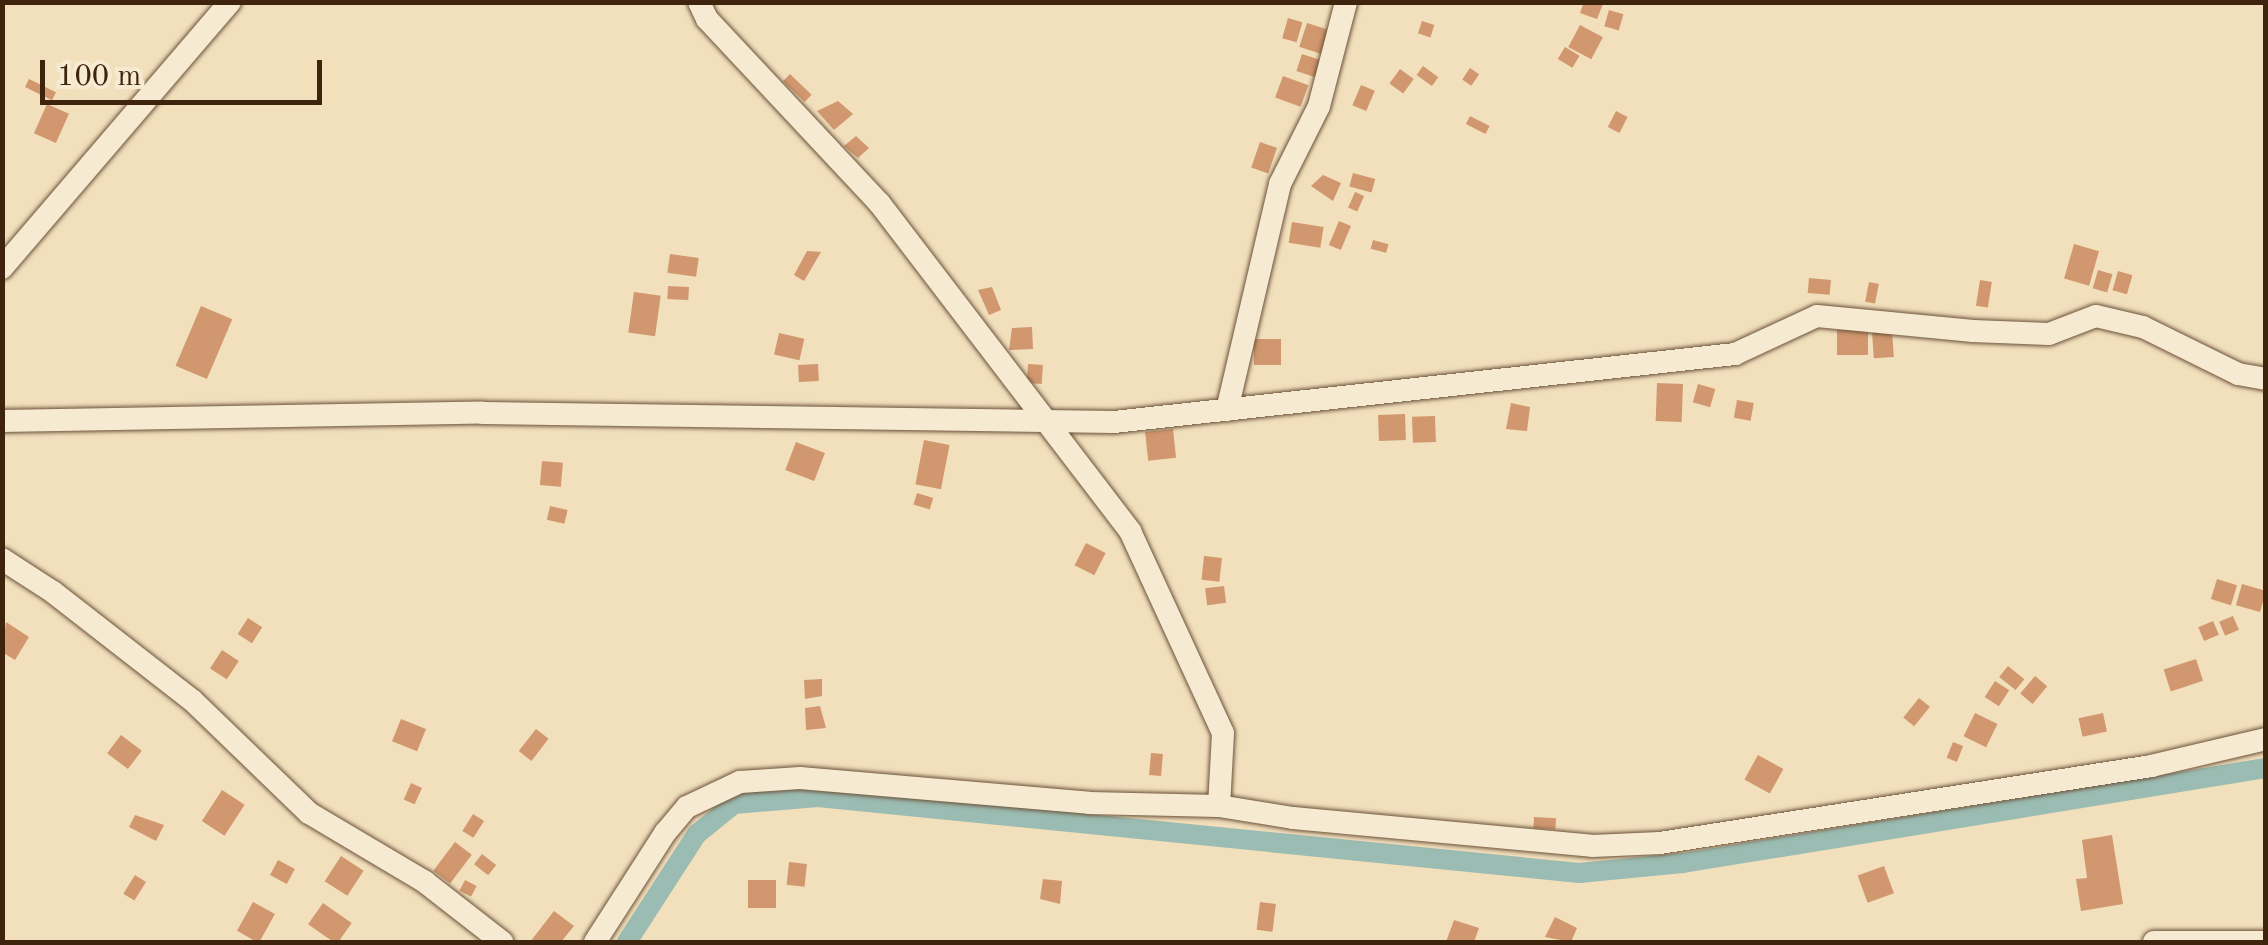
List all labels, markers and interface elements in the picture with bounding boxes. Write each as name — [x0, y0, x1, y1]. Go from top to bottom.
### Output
scale bar — [45, 40, 328, 102]
text: 100 m — [57, 62, 141, 92]

